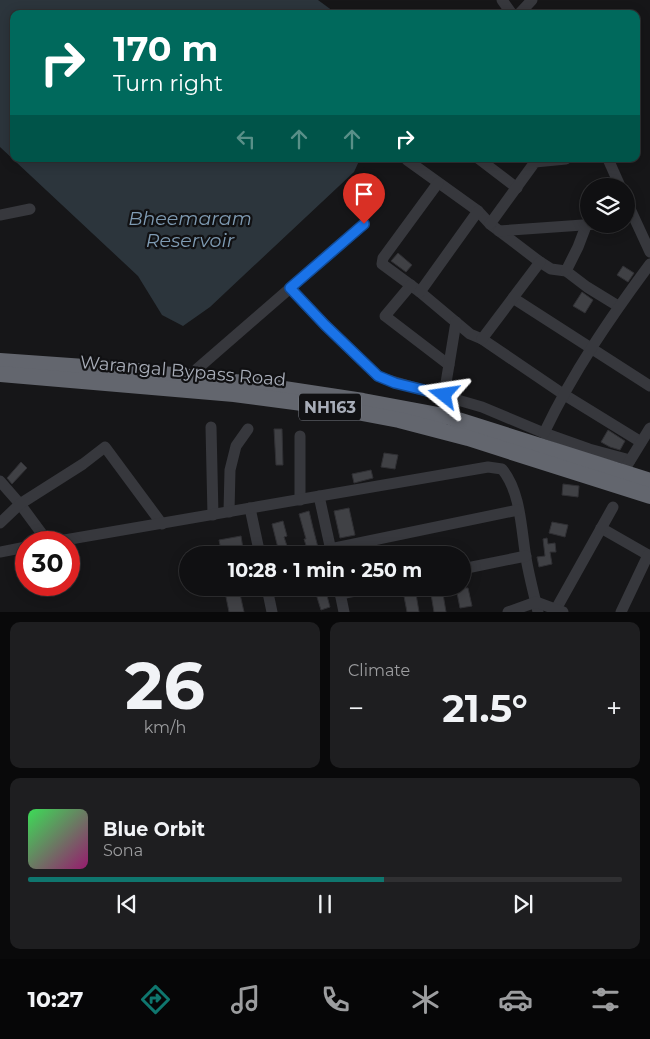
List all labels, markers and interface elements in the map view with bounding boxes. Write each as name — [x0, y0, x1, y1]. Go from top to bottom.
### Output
text: 170 m — [113, 27, 218, 70]
icon: right — [30, 30, 95, 95]
text: Turn right — [113, 70, 223, 97]
icon: left — [232, 125, 260, 153]
icon: ahead — [285, 125, 313, 153]
icon: ahead — [338, 125, 366, 153]
icon: right — [391, 125, 419, 153]
pin — [343, 173, 385, 224]
map controls — [580, 178, 635, 233]
button: layers — [580, 178, 635, 233]
icon: arrive — [350, 180, 378, 208]
water label: Bheemaram Reservoir — [128, 207, 252, 252]
street label: Warangal Bypass Road — [79, 351, 287, 391]
position arrow — [417, 368, 469, 420]
road number: NH163 — [299, 394, 361, 421]
speed limit sign: 30 — [15, 531, 80, 596]
text: 10:28 · 1 min · 250 m — [228, 559, 422, 582]
text: 26 — [125, 646, 205, 725]
text: Climate — [348, 661, 410, 680]
text: 21.5° — [442, 685, 528, 732]
text: − — [348, 691, 364, 725]
text: + — [606, 691, 622, 725]
text: km/h — [144, 718, 186, 737]
text: Blue Orbit — [103, 818, 205, 841]
text: Sona — [103, 841, 143, 860]
icon: previous — [113, 890, 141, 918]
icon: pause — [311, 890, 339, 918]
icon: next — [509, 890, 537, 918]
icon: directions — [138, 982, 173, 1017]
icon: music — [228, 982, 263, 1017]
icon: phone — [318, 982, 353, 1017]
icon: climate — [408, 982, 443, 1017]
icon: car — [498, 982, 533, 1017]
icon: filters — [588, 982, 623, 1017]
text: 10:27 — [27, 986, 83, 1013]

